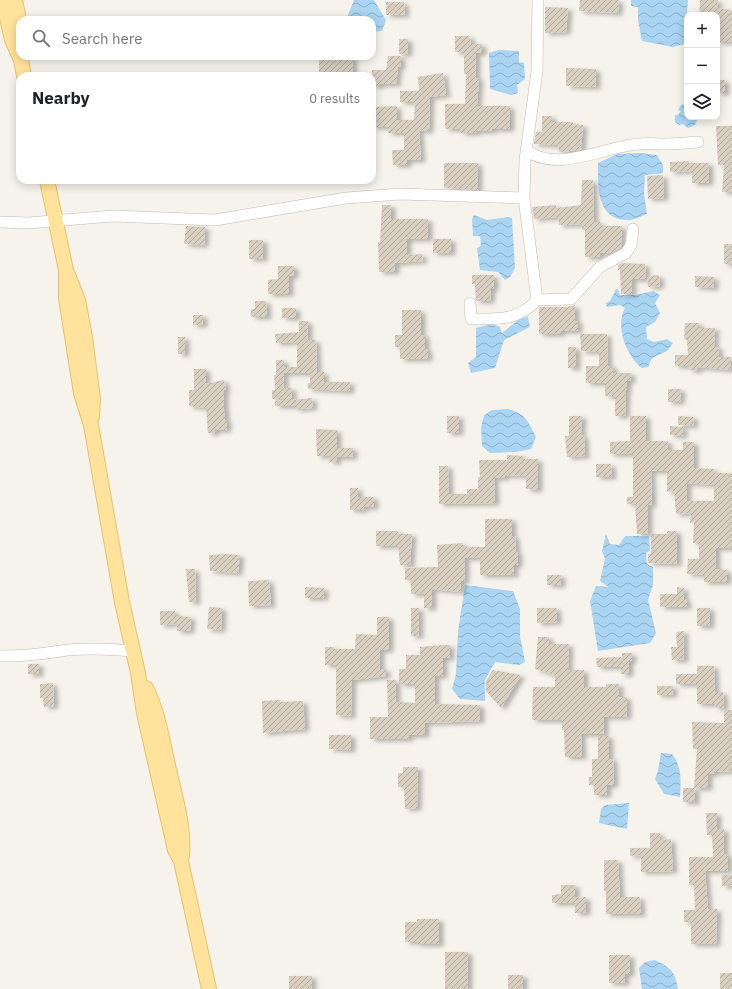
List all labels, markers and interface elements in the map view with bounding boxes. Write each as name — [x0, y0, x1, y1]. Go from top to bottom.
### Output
map controls — [684, 12, 720, 120]
button: + — [684, 12, 720, 48]
search box — [16, 16, 376, 60]
icon: search — [30, 27, 52, 49]
text: Search here — [62, 29, 142, 48]
button: − — [684, 48, 720, 84]
button: layers — [684, 84, 720, 120]
text: Nearby — [32, 87, 90, 109]
text: 0 results — [309, 90, 360, 107]

